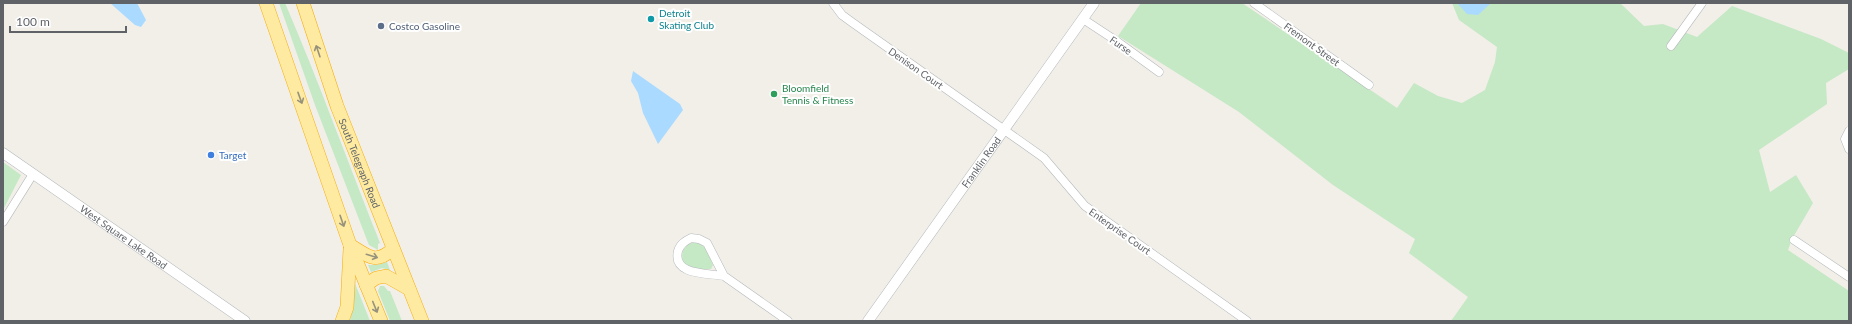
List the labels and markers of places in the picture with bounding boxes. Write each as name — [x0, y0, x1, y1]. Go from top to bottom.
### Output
place label: Detroit Skating Club — [659, 7, 714, 31]
marker: Detroit Skating Club — [646, 14, 656, 24]
place label: Costco Gasoline — [389, 20, 460, 32]
marker: Costco Gasoline — [376, 21, 386, 31]
place label: Bloomfield Tennis & Fitness — [782, 82, 853, 106]
marker: Bloomfield Tennis & Fitness — [769, 89, 779, 99]
place label: Target — [219, 149, 247, 161]
marker: Target — [206, 150, 216, 160]

